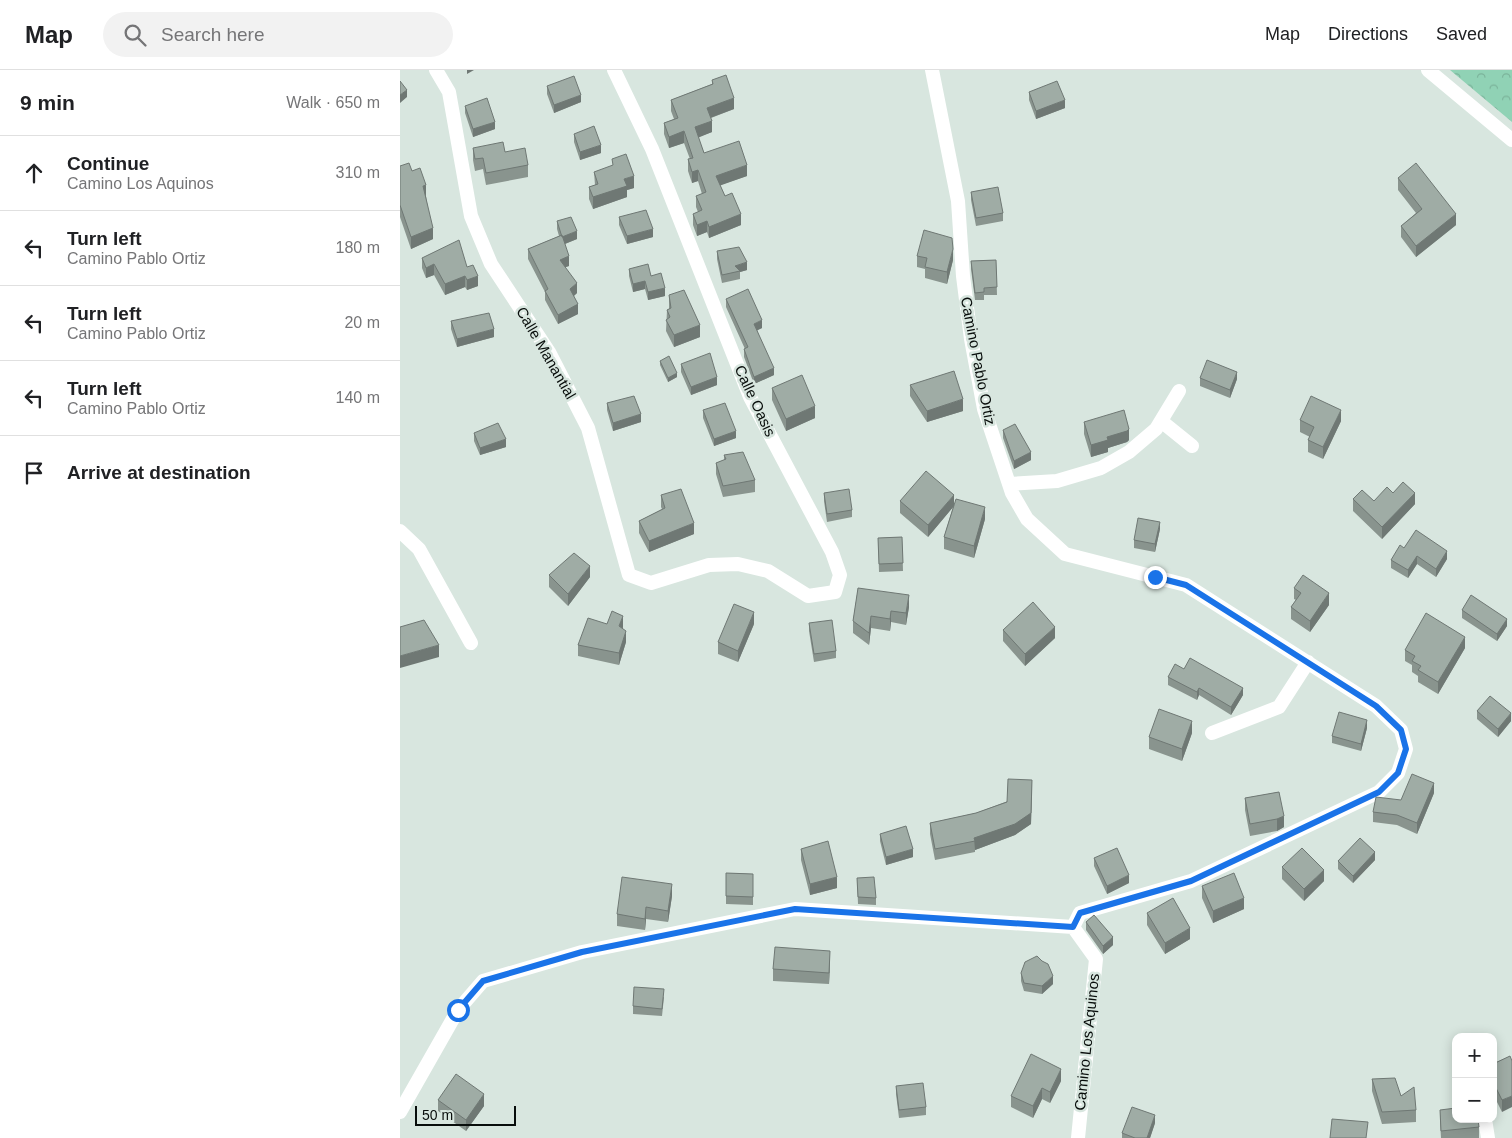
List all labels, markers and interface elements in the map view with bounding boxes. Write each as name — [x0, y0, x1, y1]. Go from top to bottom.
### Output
search box — [103, 12, 453, 57]
text: Map — [25, 21, 73, 48]
icon: search — [121, 21, 149, 49]
text: Search here — [161, 24, 265, 45]
text: Map — [1265, 24, 1300, 44]
text: Directions — [1328, 24, 1408, 44]
text: Saved — [1436, 24, 1487, 44]
text: 9 min — [20, 91, 75, 114]
text: Walk · 650 m — [286, 94, 380, 111]
text: Continue — [67, 153, 149, 174]
icon: ahead — [20, 159, 48, 187]
text: 310 m — [336, 164, 380, 181]
text: Camino Los Aquinos — [67, 175, 214, 192]
text: Turn left — [67, 228, 142, 249]
icon: left — [20, 234, 48, 262]
text: 180 m — [336, 239, 380, 256]
text: Camino Pablo Ortiz — [67, 250, 206, 267]
street label: Camino Pablo Ortiz — [958, 295, 999, 426]
text: Turn left — [67, 303, 142, 324]
street label: Calle Manantial — [513, 304, 580, 402]
icon: left — [20, 309, 48, 337]
text: 20 m — [344, 314, 380, 331]
text: Camino Pablo Ortiz — [67, 325, 206, 342]
street label: Calle Oasis — [732, 362, 779, 439]
text: Turn left — [67, 378, 142, 399]
icon: left — [20, 384, 48, 412]
text: 140 m — [336, 389, 380, 406]
text: Camino Pablo Ortiz — [67, 400, 206, 417]
icon: arrive — [20, 459, 48, 487]
text: Arrive at destination — [67, 462, 251, 483]
route end — [1144, 566, 1167, 589]
street label: Camino Los Aquinos — [1071, 973, 1102, 1111]
route start — [447, 999, 470, 1022]
map controls — [1452, 1033, 1497, 1123]
button: + — [1452, 1033, 1497, 1078]
button: − — [1452, 1078, 1497, 1123]
scale bar — [415, 1103, 516, 1126]
text: 50 m — [422, 1107, 453, 1123]

